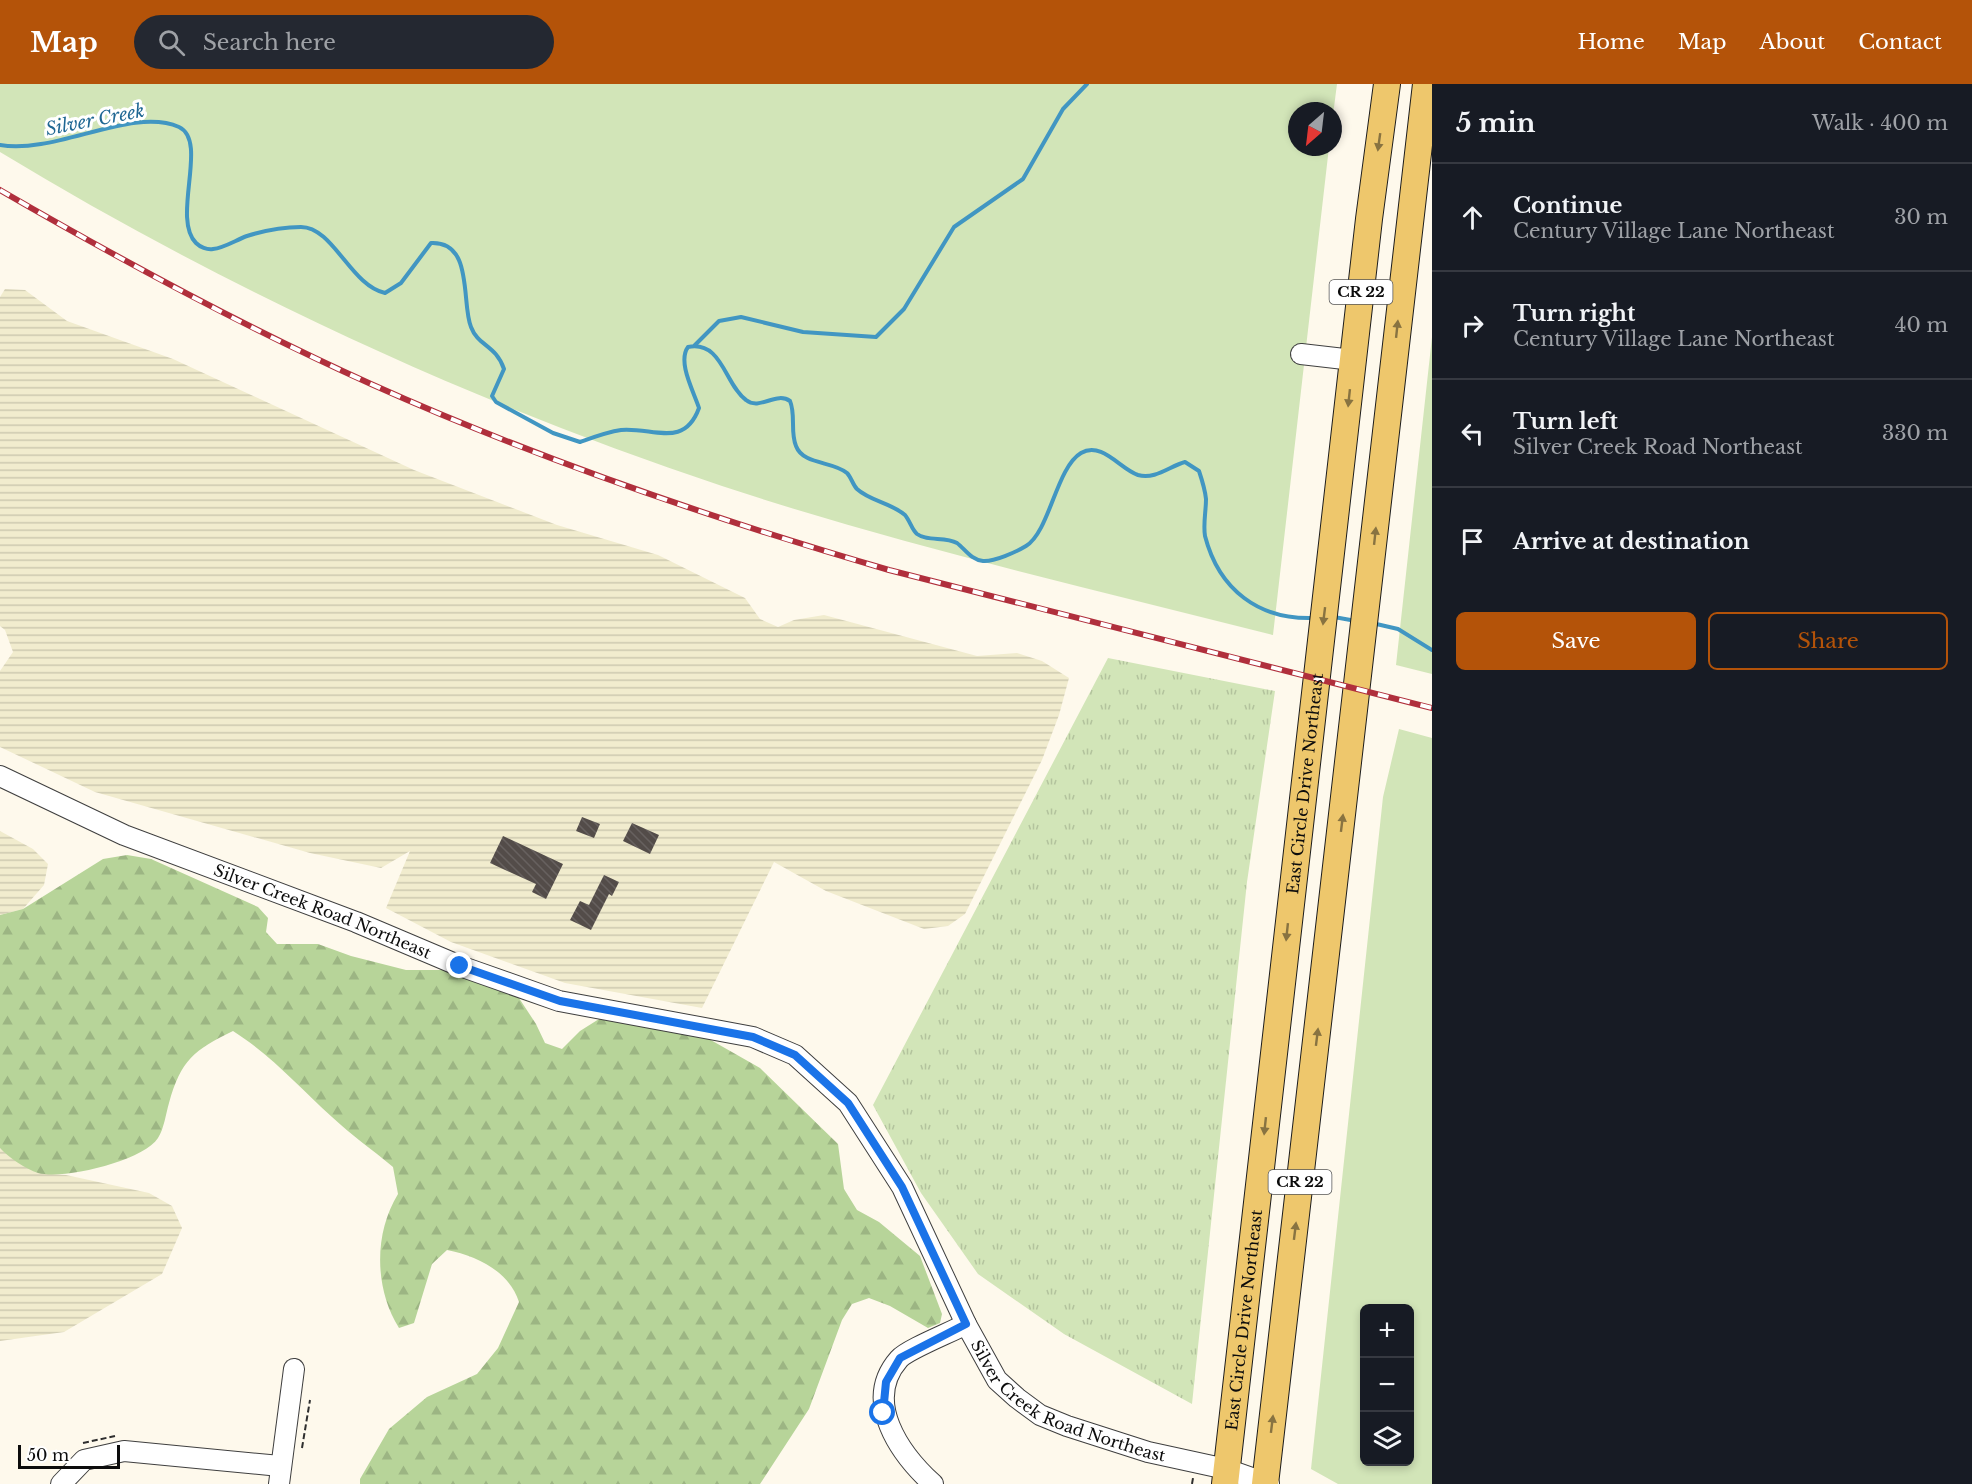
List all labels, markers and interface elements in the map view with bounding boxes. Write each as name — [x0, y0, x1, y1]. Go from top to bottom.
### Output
search box — [134, 15, 554, 69]
text: Map — [30, 25, 98, 60]
icon: search — [155, 26, 188, 59]
text: Search here — [203, 29, 336, 56]
text: Home — [1578, 29, 1645, 55]
text: Map — [1678, 29, 1726, 55]
text: About — [1759, 29, 1825, 55]
text: Contact — [1858, 29, 1942, 55]
water label: Silver Creek — [44, 100, 146, 140]
north arrow — [1288, 102, 1342, 156]
text: 5 min — [1456, 107, 1535, 139]
text: Walk · 400 m — [1812, 111, 1948, 135]
one-way arrow — [1374, 133, 1383, 152]
text: Continue — [1513, 192, 1622, 219]
icon: ahead — [1456, 201, 1489, 234]
text: 30 m — [1894, 205, 1948, 229]
text: Century Village Lane Northeast — [1513, 219, 1835, 243]
road number: CR 22 — [1330, 280, 1392, 304]
text: Turn right — [1513, 300, 1635, 327]
icon: right — [1456, 309, 1489, 342]
text: 40 m — [1895, 313, 1948, 337]
one-way arrow — [1392, 319, 1401, 338]
text: Century Village Lane Northeast — [1513, 327, 1835, 351]
one-way arrow — [1344, 389, 1354, 408]
text: Turn left — [1513, 408, 1618, 435]
icon: left — [1456, 417, 1489, 450]
text: 330 m — [1882, 421, 1948, 445]
text: Silver Creek Road Northeast — [1513, 435, 1803, 459]
icon: arrive — [1456, 525, 1489, 558]
one-way arrow — [1370, 527, 1380, 546]
text: Arrive at destination — [1513, 528, 1750, 555]
one-way arrow — [1319, 607, 1329, 626]
button: Save — [1456, 612, 1696, 670]
button: Share — [1708, 612, 1948, 670]
street label: East Circle Drive Northeast — [1282, 672, 1327, 895]
one-way arrow — [1337, 813, 1347, 832]
street label: Silver Creek Road Northeast — [211, 860, 434, 963]
one-way arrow — [1283, 922, 1292, 941]
route end — [446, 952, 472, 978]
one-way arrow — [1312, 1027, 1322, 1046]
one-way arrow — [1261, 1116, 1270, 1135]
road number: CR 22 — [1268, 1170, 1332, 1194]
street label: East Circle Drive Northeast — [1221, 1208, 1266, 1432]
one-way arrow — [1290, 1221, 1300, 1240]
map controls — [1360, 1304, 1414, 1466]
button: + — [1360, 1304, 1414, 1358]
street label: Silver Creek Road Northeast — [967, 1336, 1167, 1466]
button: − — [1360, 1358, 1414, 1412]
route start — [869, 1399, 895, 1425]
button: layers — [1360, 1412, 1414, 1466]
one-way arrow — [1267, 1415, 1277, 1434]
scale bar — [18, 1442, 120, 1470]
text: 50 m — [27, 1445, 69, 1465]

